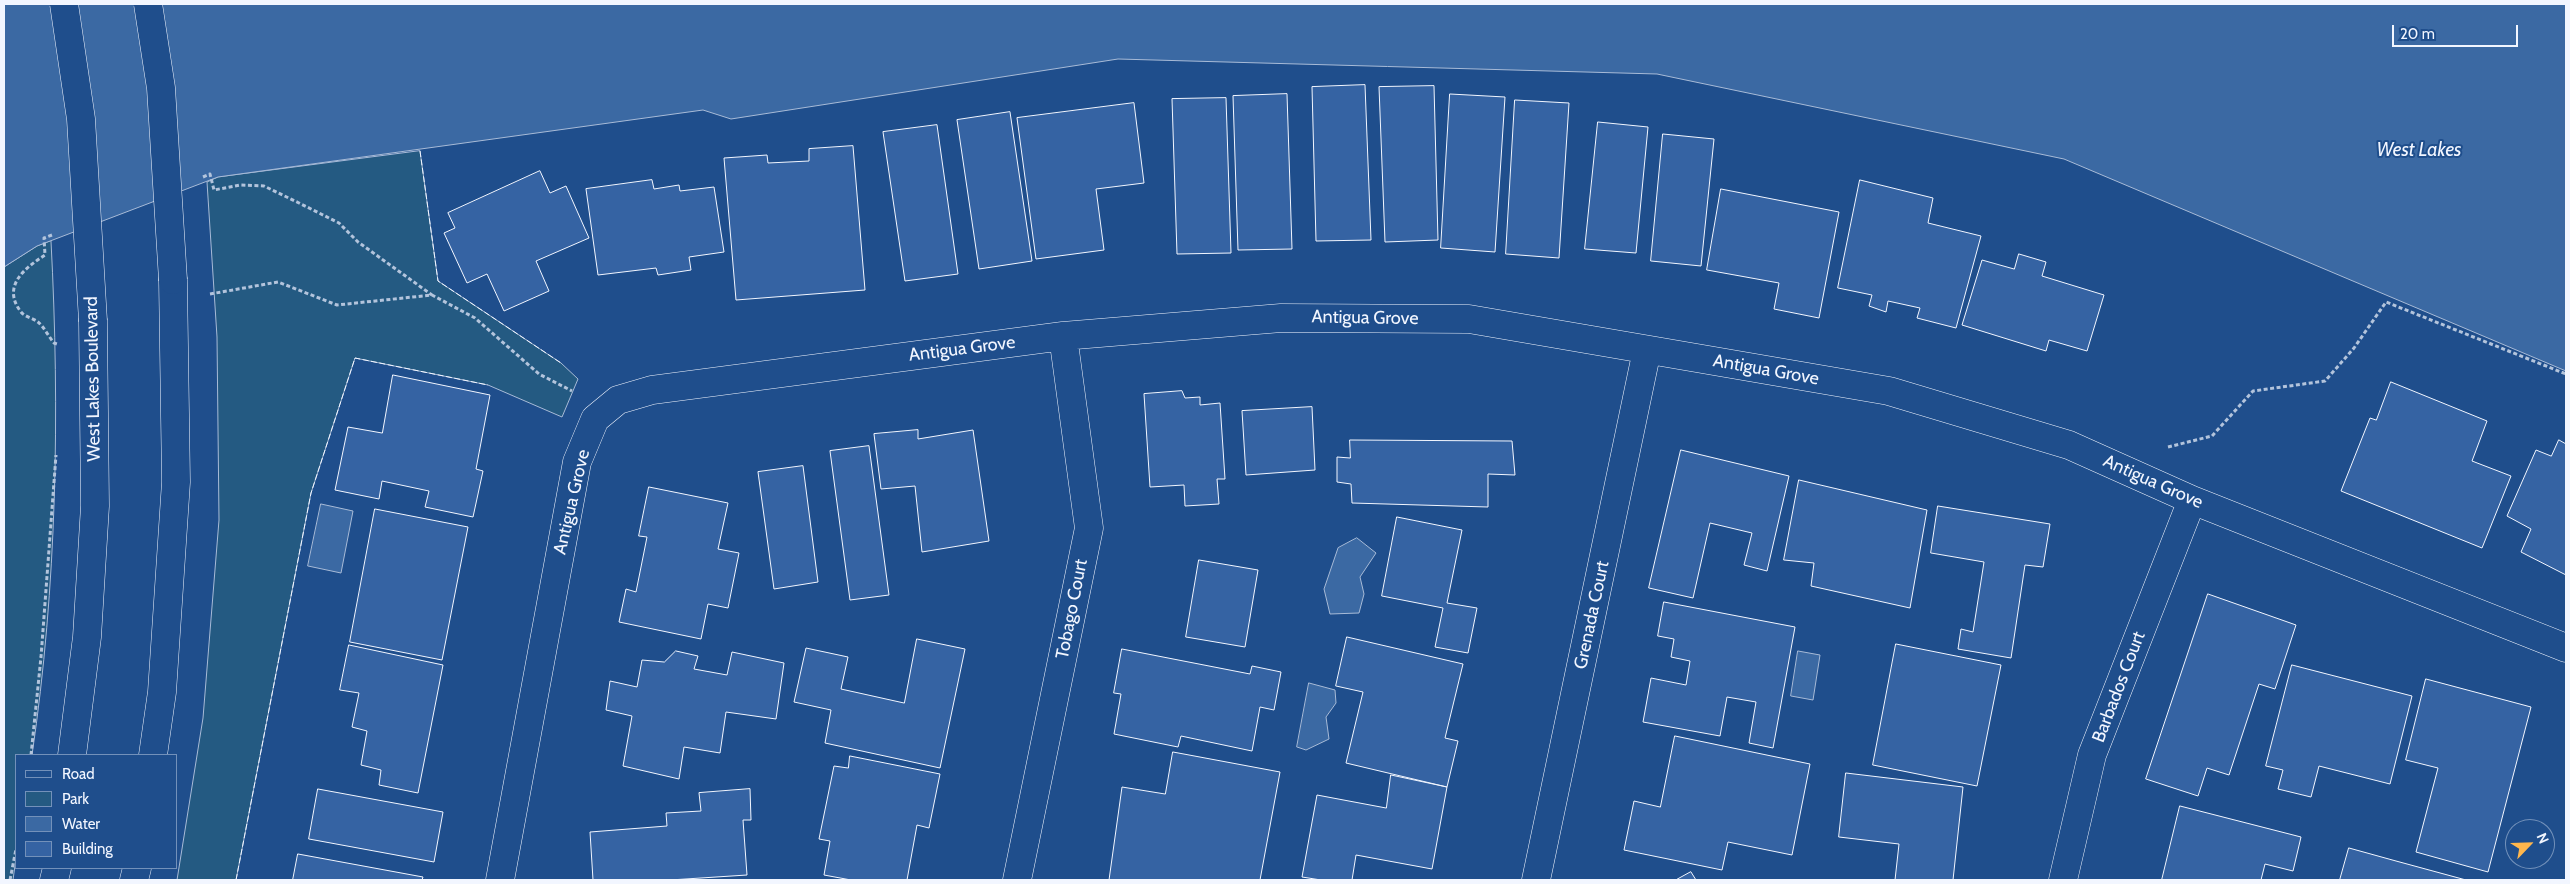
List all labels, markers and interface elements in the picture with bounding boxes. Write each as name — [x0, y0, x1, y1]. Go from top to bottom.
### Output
scale bar — [2395, 15, 2521, 47]
text: 20 m — [2400, 25, 2435, 43]
water label: West Lakes — [2377, 139, 2461, 161]
street label: West Lakes Boulevard — [81, 296, 105, 462]
street label: Antigua Grove — [1311, 306, 1419, 330]
street label: Antigua Grove — [908, 332, 1016, 366]
street label: Antigua Grove — [1711, 350, 1821, 390]
street label: Antigua Grove — [549, 447, 595, 557]
street label: Antigua Grove — [2100, 450, 2206, 514]
street label: Tobago Court — [1052, 557, 1092, 661]
street label: Grenada Court — [1570, 559, 1614, 671]
street label: Barbados Court — [2088, 629, 2150, 745]
legend — [15, 754, 178, 869]
text: Road — [62, 765, 95, 783]
text: Park — [62, 790, 89, 808]
text: Water — [62, 815, 100, 833]
north arrow — [2505, 819, 2555, 869]
text: N — [2533, 830, 2553, 846]
text: Building — [62, 840, 113, 858]

